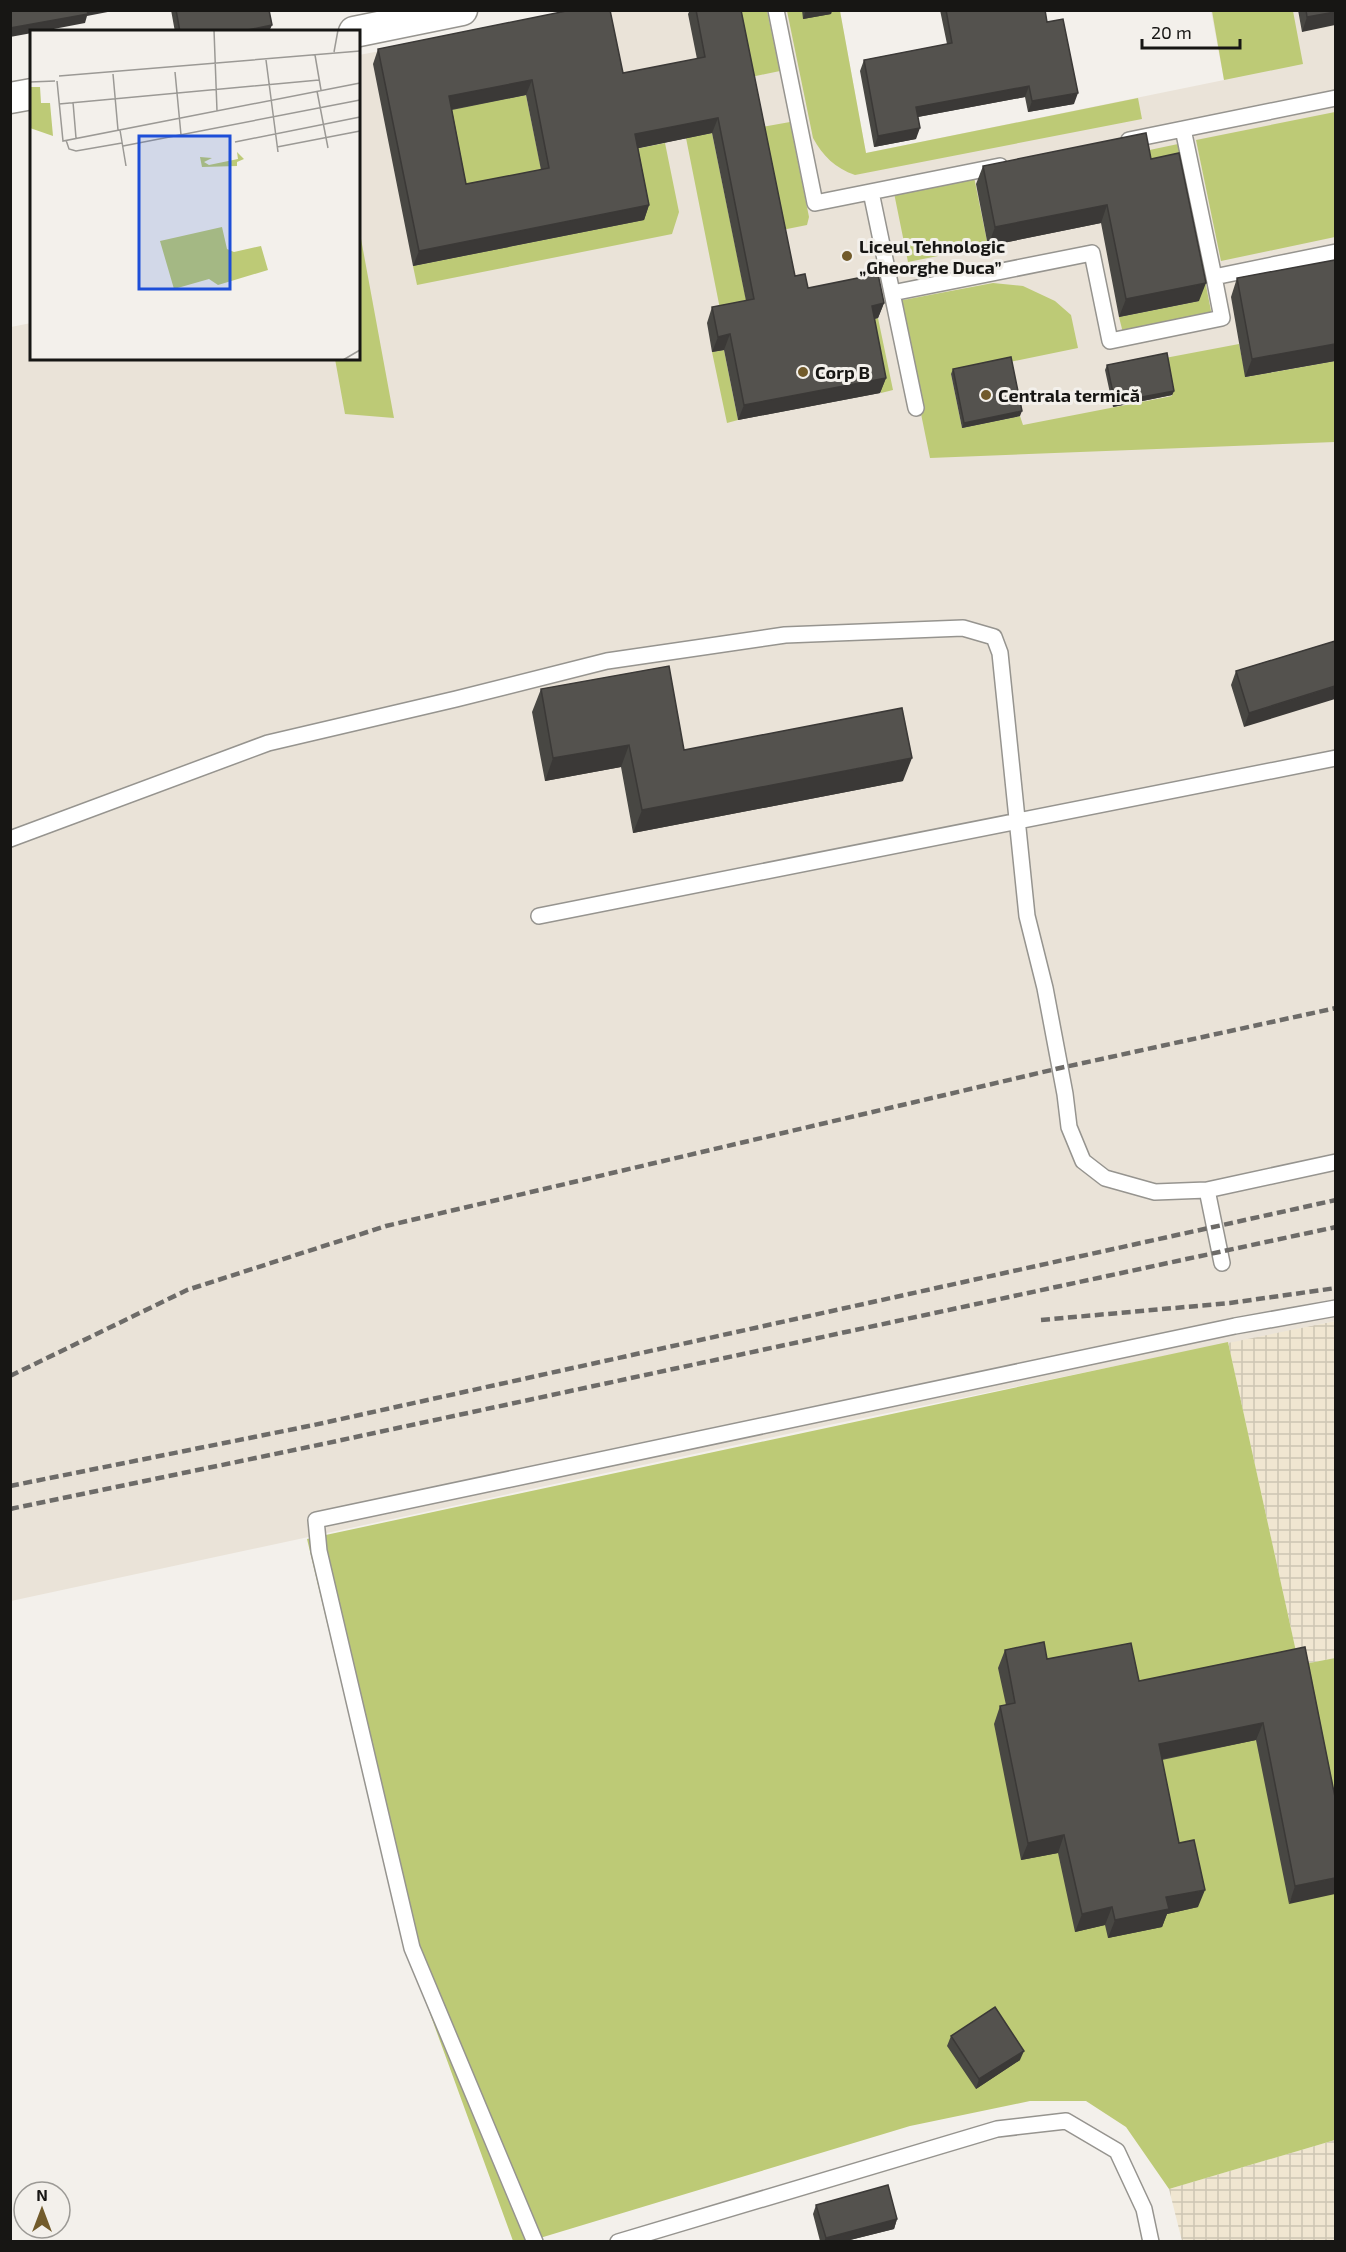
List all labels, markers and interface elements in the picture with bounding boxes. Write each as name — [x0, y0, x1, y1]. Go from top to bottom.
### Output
scale bar — [1142, 12, 1240, 50]
text: 20 m — [1151, 21, 1192, 43]
inset map — [30, 30, 360, 360]
place label: Liceul Tehnologic „Gheorghe Duca” — [859, 235, 1005, 278]
marker: Liceul Tehnologic „Gheorghe Duca” — [840, 249, 854, 263]
place label: Corp B — [815, 361, 870, 383]
marker: Corp B — [796, 365, 810, 379]
place label: Centrala termică — [998, 384, 1140, 406]
marker: Centrala termică — [979, 388, 993, 402]
north arrow — [12, 2180, 72, 2240]
text: N — [36, 2185, 48, 2204]

